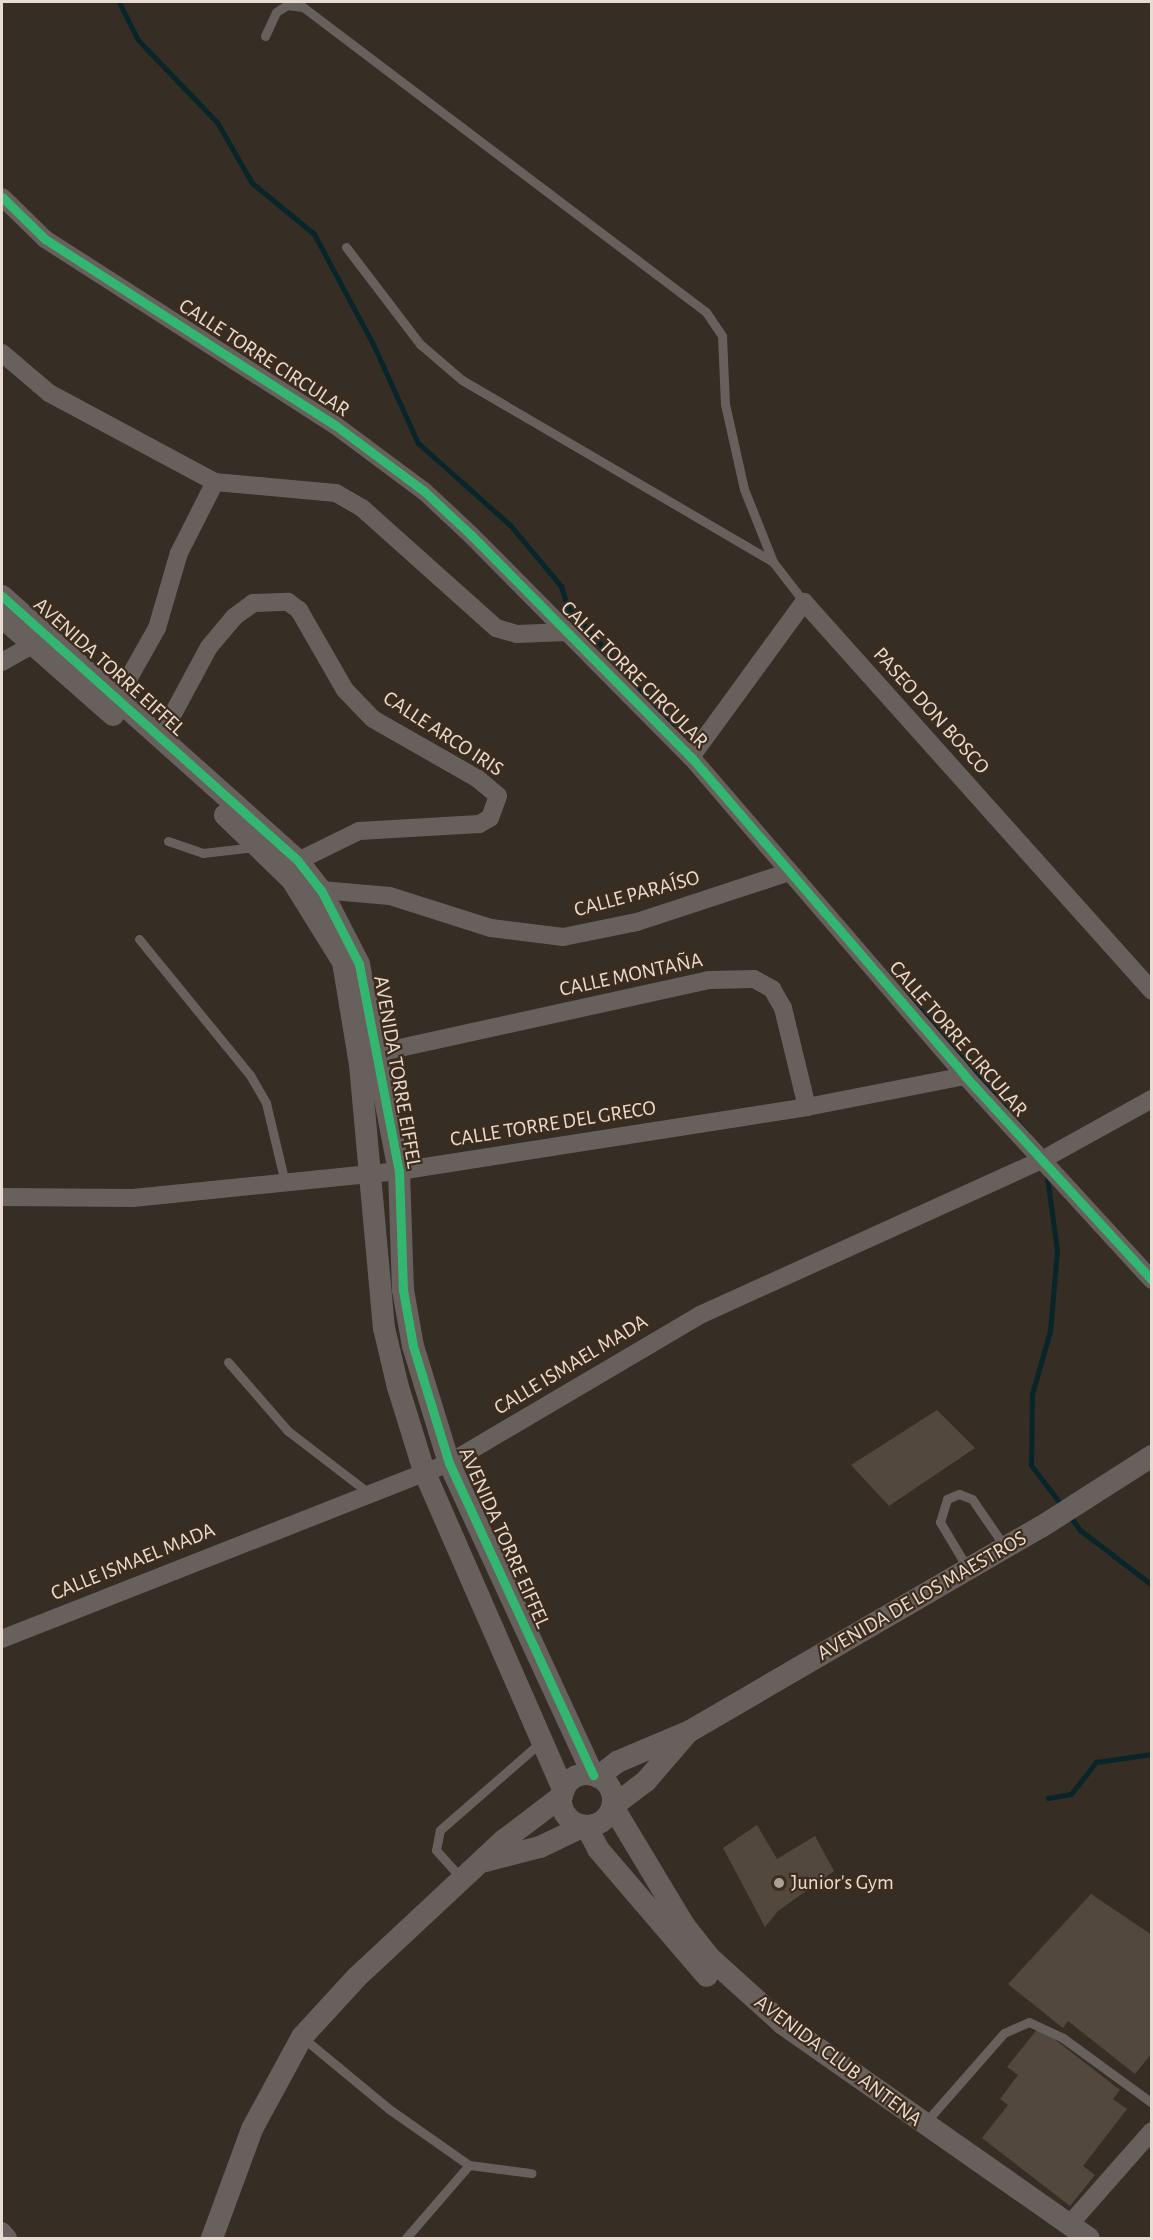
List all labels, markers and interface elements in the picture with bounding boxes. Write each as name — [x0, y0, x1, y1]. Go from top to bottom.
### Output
street label: CALLE TORRE CIRCULAR — [174, 293, 354, 423]
street label: AVENIDA TORRE EIFFEL — [28, 592, 190, 742]
street label: CALLE TORRE CIRCULAR — [555, 596, 713, 754]
street label: PASEO DON BOSCO — [867, 642, 995, 780]
street label: CALLE ARCO IRIS — [378, 686, 508, 782]
street label: CALLE PARAÍSO — [572, 865, 702, 923]
street label: CALLE MONTAÑA — [557, 948, 705, 1002]
street label: CALLE TORRE CIRCULAR — [883, 956, 1033, 1122]
street label: AVENIDA TORRE EIFFEL — [368, 974, 426, 1170]
street label: CALLE TORRE DEL GRECO — [448, 1095, 658, 1153]
street label: CALLE ISMAEL MADA — [490, 1309, 652, 1421]
street label: AVENIDA TORRE EIFFEL — [453, 1444, 555, 1632]
street label: CALLE ISMAEL MADA — [47, 1518, 219, 1606]
street label: AVENIDA DE LOS MAESTROS — [813, 1526, 1031, 1666]
place label: Junior's Gym — [791, 1870, 894, 1896]
marker: Junior's Gym — [772, 1876, 786, 1890]
street label: AVENIDA CLUB ANTENA — [749, 1990, 927, 2132]

